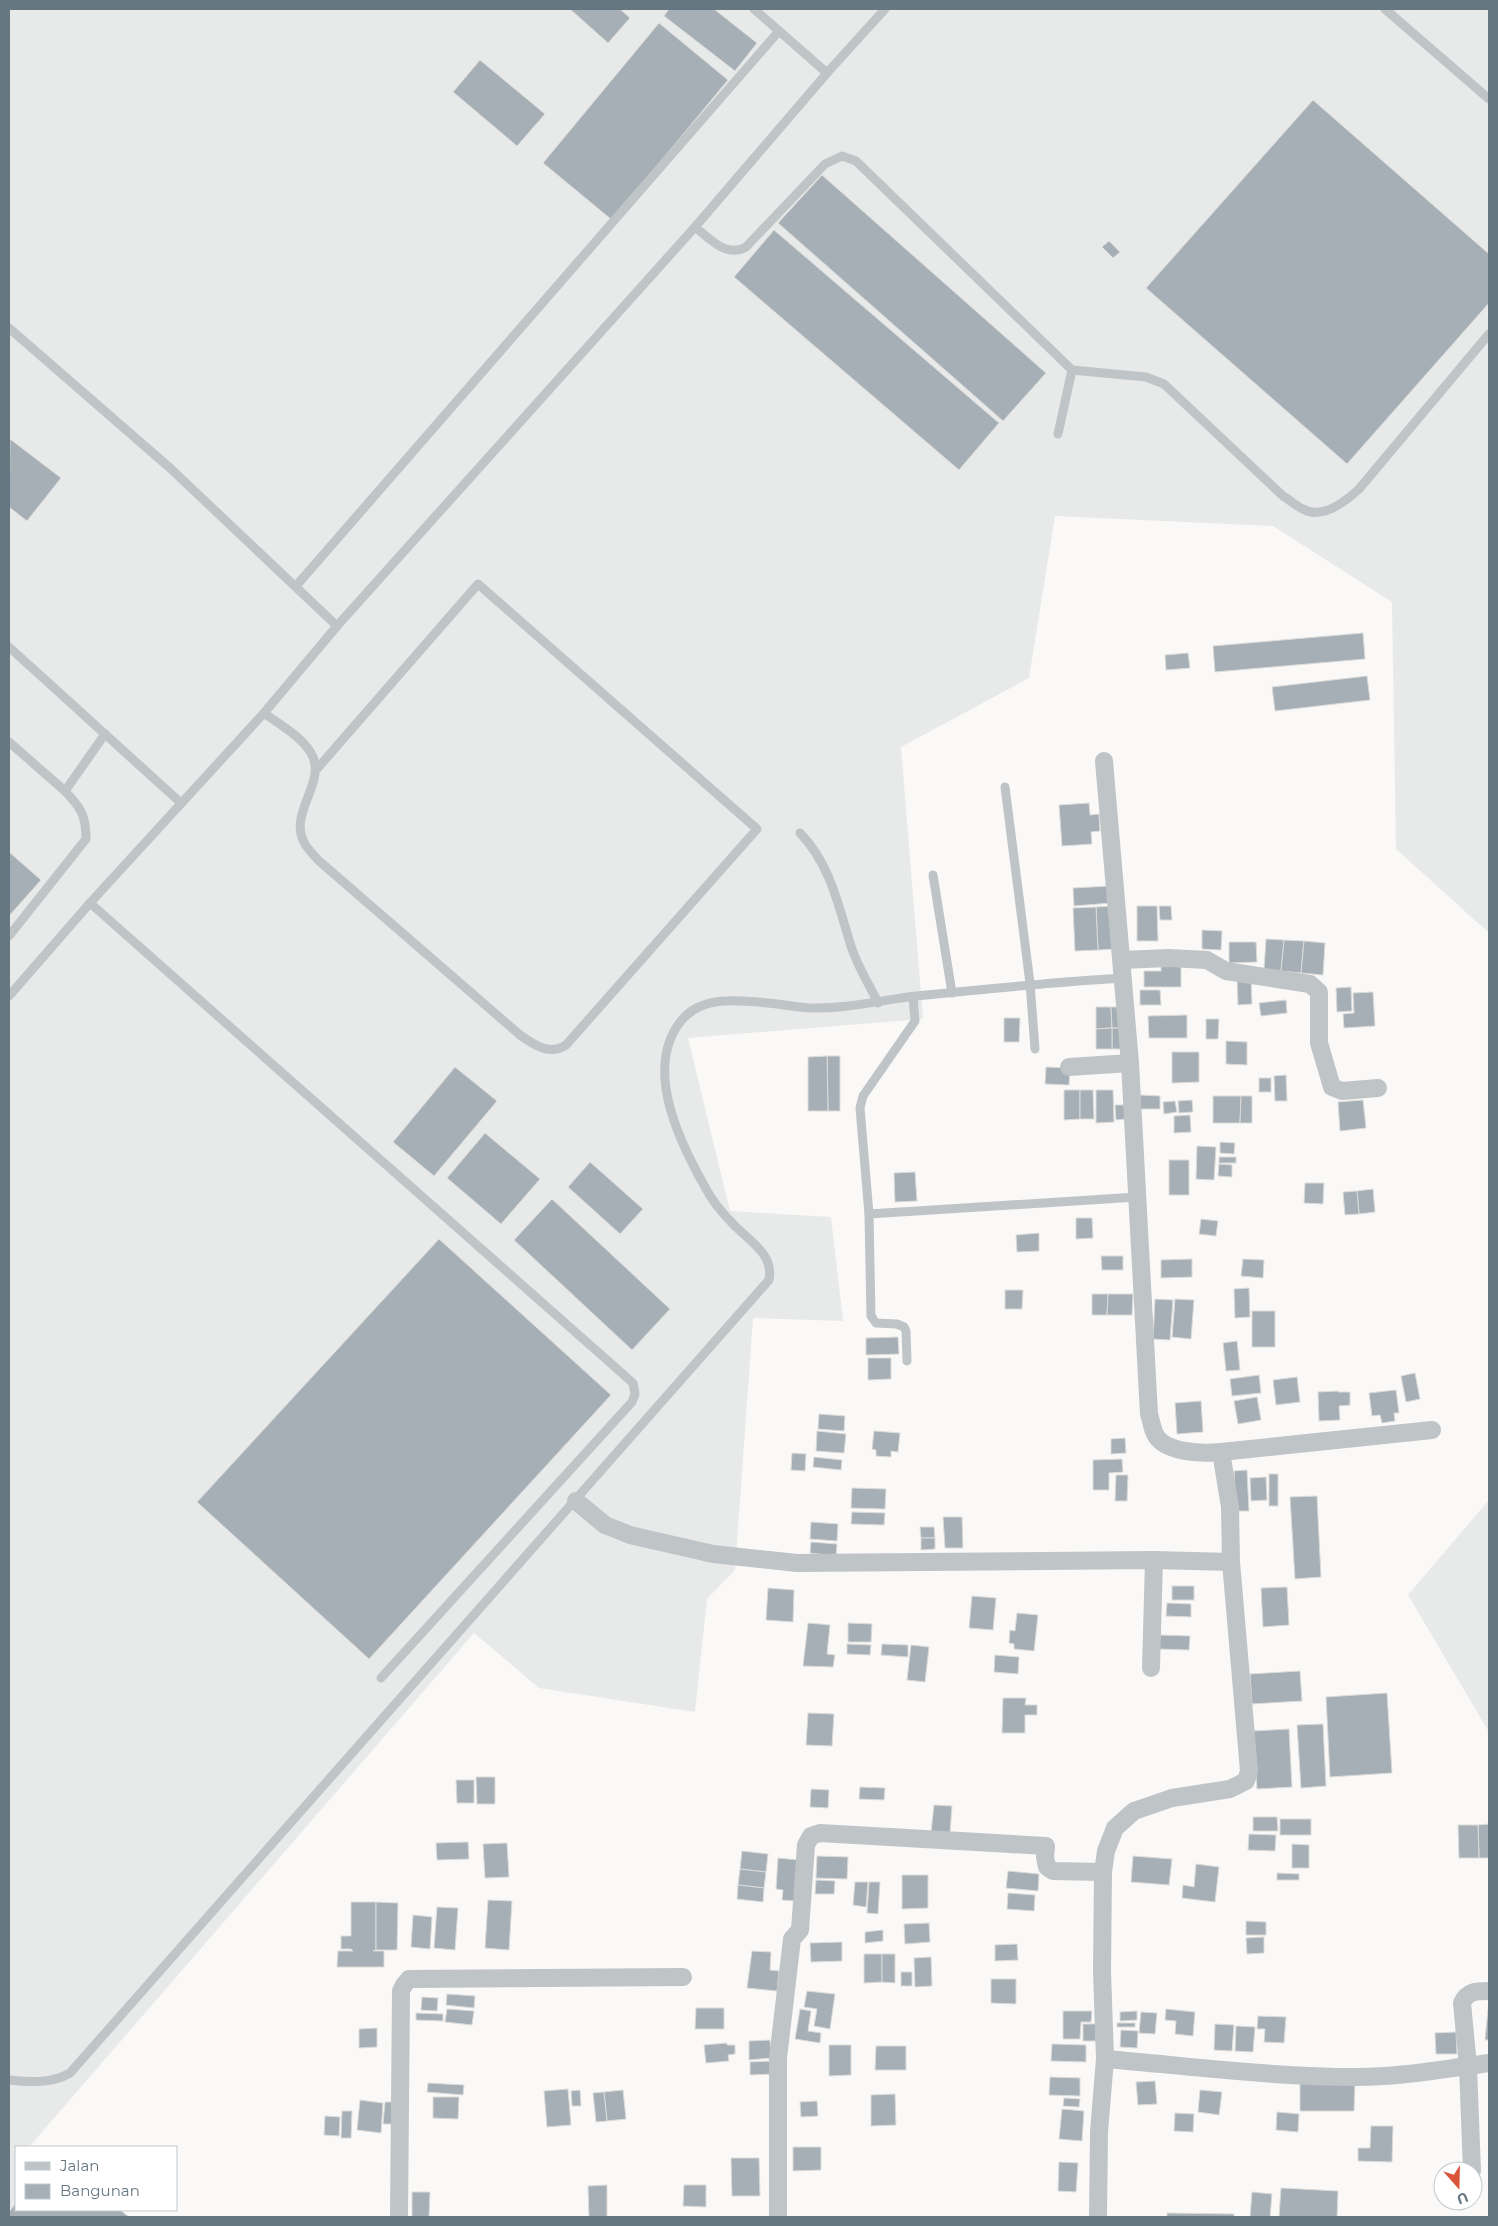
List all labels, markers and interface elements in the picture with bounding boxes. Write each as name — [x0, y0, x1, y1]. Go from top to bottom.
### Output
legend — [15, 2146, 178, 2211]
text: Jalan — [59, 2156, 99, 2175]
north arrow — [1433, 2161, 1483, 2211]
text: Bangunan — [60, 2181, 140, 2200]
text: U — [1454, 2188, 1471, 2209]

